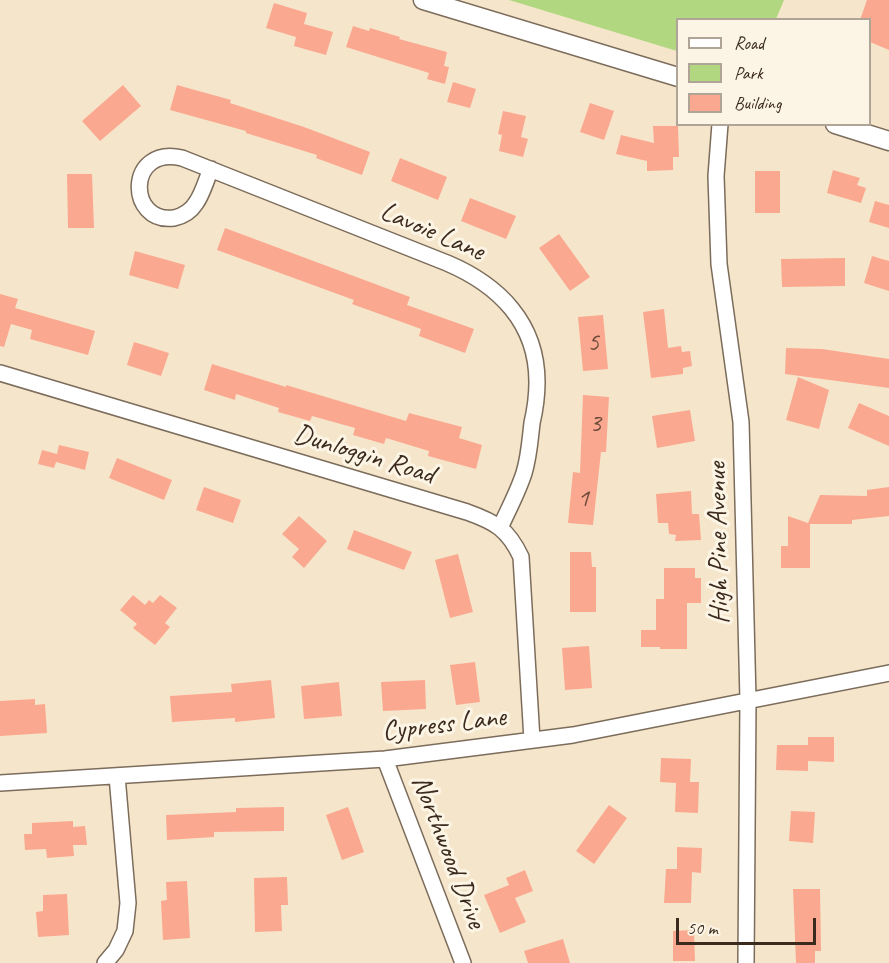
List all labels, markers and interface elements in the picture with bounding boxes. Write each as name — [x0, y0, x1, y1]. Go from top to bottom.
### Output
legend — [676, 18, 871, 126]
text: Road — [734, 32, 764, 54]
text: Park — [734, 62, 763, 84]
text: Building — [734, 92, 781, 114]
street label: Lavoie Lane — [375, 195, 489, 269]
house number: 5 — [587, 327, 599, 359]
house number: 3 — [589, 408, 601, 440]
street label: Dunloggin Road — [290, 418, 438, 492]
street label: High Pine Avenue — [701, 462, 737, 624]
house number: 1 — [577, 483, 589, 515]
street label: Cypress Lane — [380, 701, 508, 749]
street label: Northwood Drive — [403, 771, 493, 933]
scale bar — [679, 906, 818, 944]
text: 50 m — [687, 917, 718, 939]

